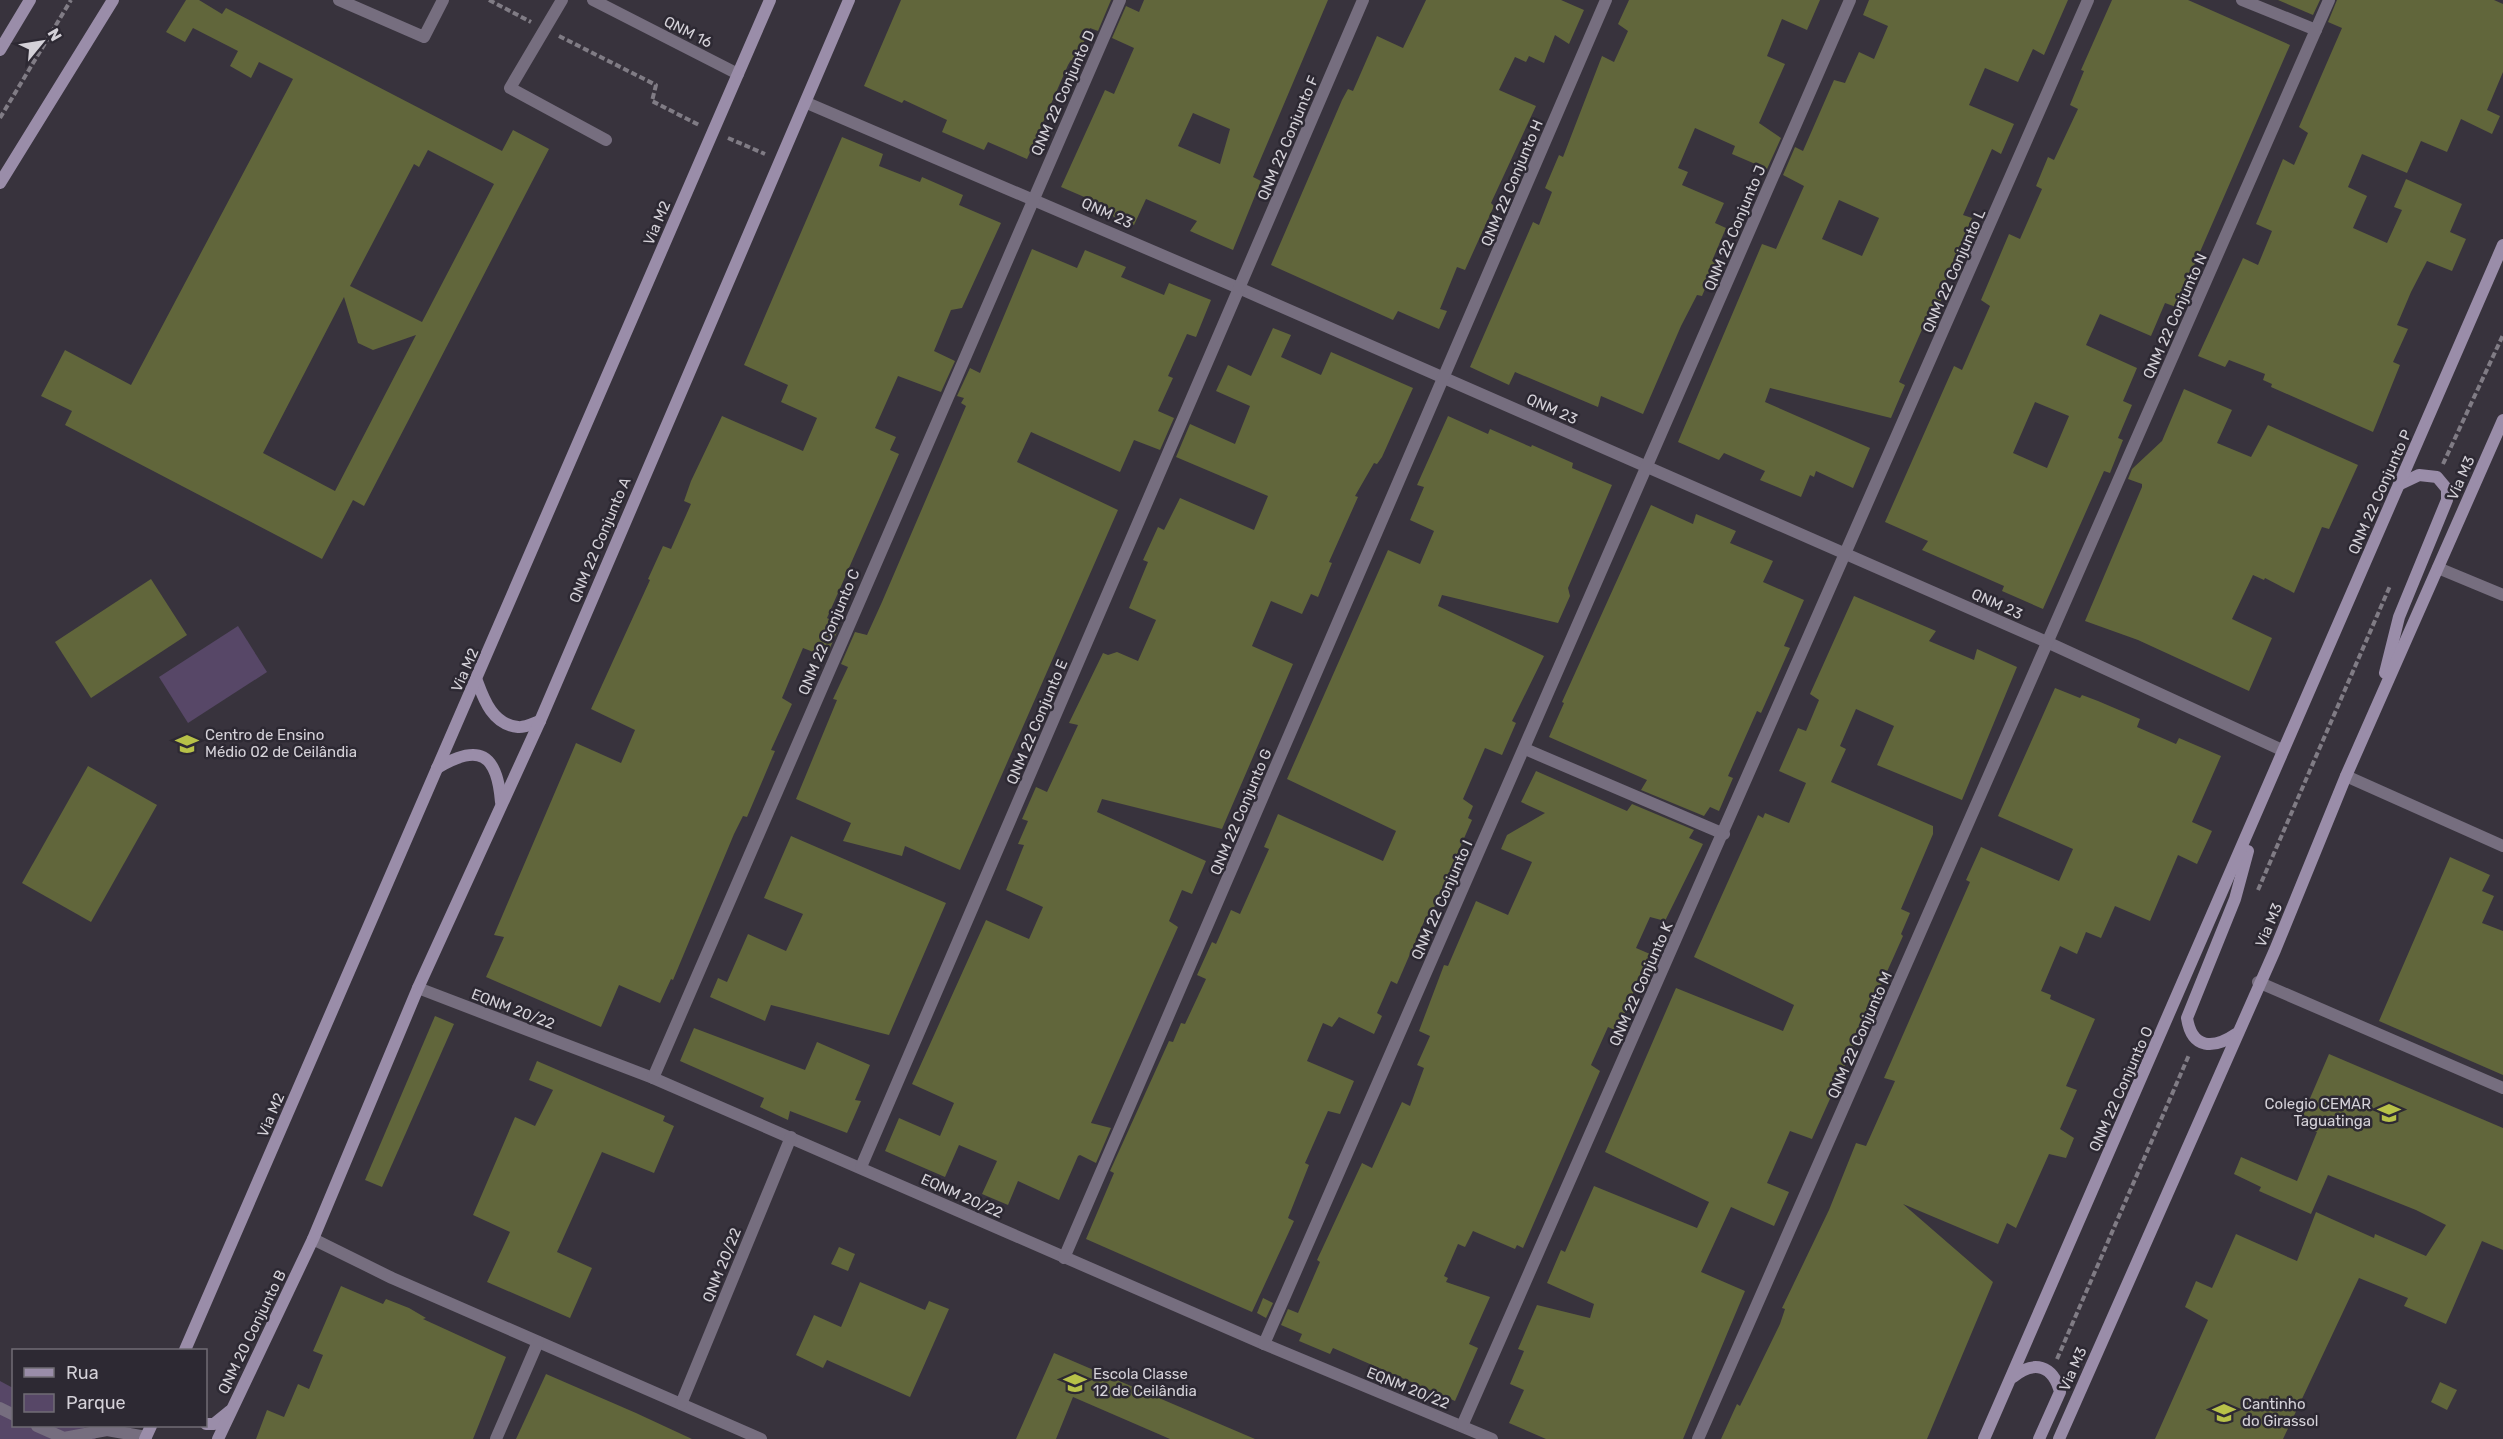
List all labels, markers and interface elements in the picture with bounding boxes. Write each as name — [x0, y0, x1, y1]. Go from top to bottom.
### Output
north arrow — [12, 12, 72, 72]
street label: QNM 16 — [661, 12, 715, 52]
text: N — [43, 25, 66, 44]
street label: QNM 22 Conjunto D — [1027, 27, 1099, 159]
street label: QNM 22 Conjunto F — [1254, 73, 1323, 203]
street label: QNM 22 Conjunto H — [1477, 117, 1547, 249]
street label: QNM 22 Conjunto J — [1700, 163, 1770, 293]
street label: QNM 23 — [1079, 194, 1135, 232]
street label: Via M2 — [640, 198, 674, 248]
street label: QNM 22 Conjunto L — [1919, 206, 1990, 336]
street label: QNM 22 Conjunto N — [2139, 250, 2211, 382]
street label: QNM 23 — [1524, 390, 1580, 428]
street label: QNM 22 Conjunto P — [2344, 426, 2416, 557]
street label: Via M3 — [2443, 453, 2479, 503]
street label: QNM 22 Conjunto A — [565, 474, 635, 606]
street label: QNM 22 Conjunto C — [794, 566, 864, 698]
street label: QNM 23 — [1969, 585, 2025, 623]
street label: Via M2 — [447, 645, 483, 695]
street label: QNM 22 Conjunto E — [1002, 657, 1072, 787]
place label: Centro de Ensino Médio 02 de Ceilândia — [205, 726, 357, 761]
school or university icon: Centro de Ensino Médio 02 de Ceilândia — [174, 731, 200, 757]
street label: QNM 22 Conjunto G — [1206, 746, 1276, 878]
street label: QNM 22 Conjunto I — [1407, 837, 1477, 963]
street label: Via M3 — [2252, 900, 2286, 950]
street label: QNM 22 Conjunto K — [1605, 919, 1677, 1049]
street label: QNM 22 Conjunto M — [1824, 969, 1896, 1101]
street label: EQNM 20/22 — [469, 985, 557, 1033]
street label: QNM 22 Conjunto O — [2085, 1024, 2157, 1154]
street label: Via M2 — [254, 1090, 288, 1140]
place label: Colegio CEMAR Taguatinga — [2265, 1095, 2371, 1130]
school or university icon: Colegio CEMAR Taguatinga — [2376, 1100, 2402, 1126]
street label: EQNM 20/22 — [918, 1170, 1006, 1222]
street label: QNM 20/22 — [699, 1225, 745, 1305]
street label: QNM 20 Conjunto B — [214, 1267, 290, 1397]
street label: Via M3 — [2055, 1344, 2091, 1394]
legend — [12, 1349, 207, 1427]
text: Rua — [66, 1362, 99, 1384]
street label: EQNM 20/22 — [1364, 1363, 1452, 1413]
place label: Escola Classe 12 de Ceilândia — [1093, 1365, 1197, 1400]
school or university icon: Escola Classe 12 de Ceilândia — [1062, 1370, 1088, 1396]
text: Parque — [66, 1392, 126, 1414]
place label: Cantinho do Girassol — [2242, 1395, 2318, 1430]
school or university icon: Cantinho do Girassol — [2211, 1400, 2237, 1426]

